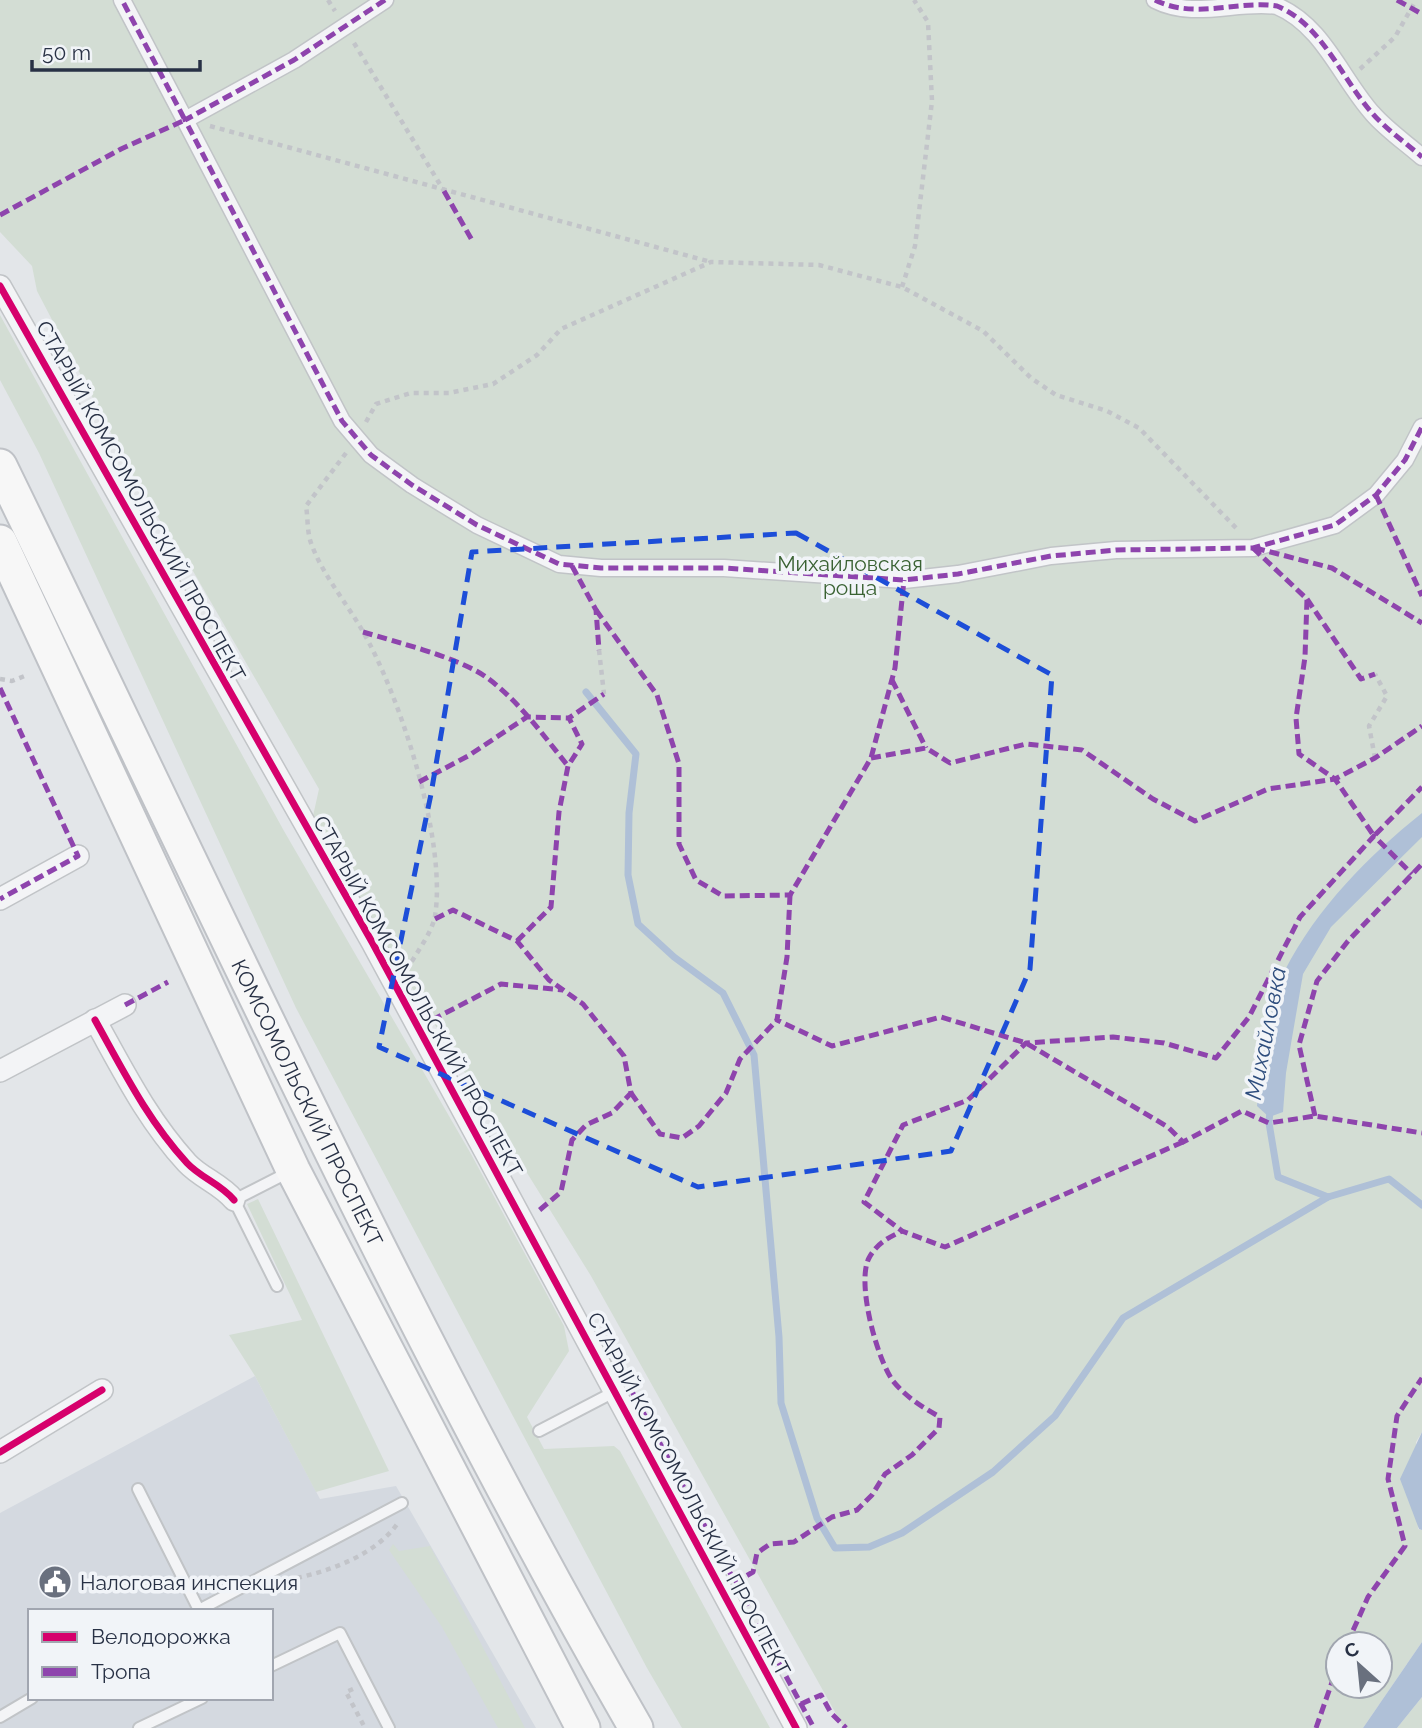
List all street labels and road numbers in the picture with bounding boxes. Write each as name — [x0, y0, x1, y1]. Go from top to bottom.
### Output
street label: СТАРЫЙ КОМСОМОЛЬСКИЙ ПРОСПЕКТ — [31, 316, 251, 686]
street label: СТАРЫЙ КОМСОМОЛЬСКИЙ ПРОСПЕКТ — [308, 811, 528, 1181]
street label: КОМСОМОЛЬСКИЙ ПРОСПЕКТ — [227, 954, 389, 1250]
street label: СТАРЫЙ КОМСОМОЛЬСКИЙ ПРОСПЕКТ — [582, 1308, 796, 1680]

